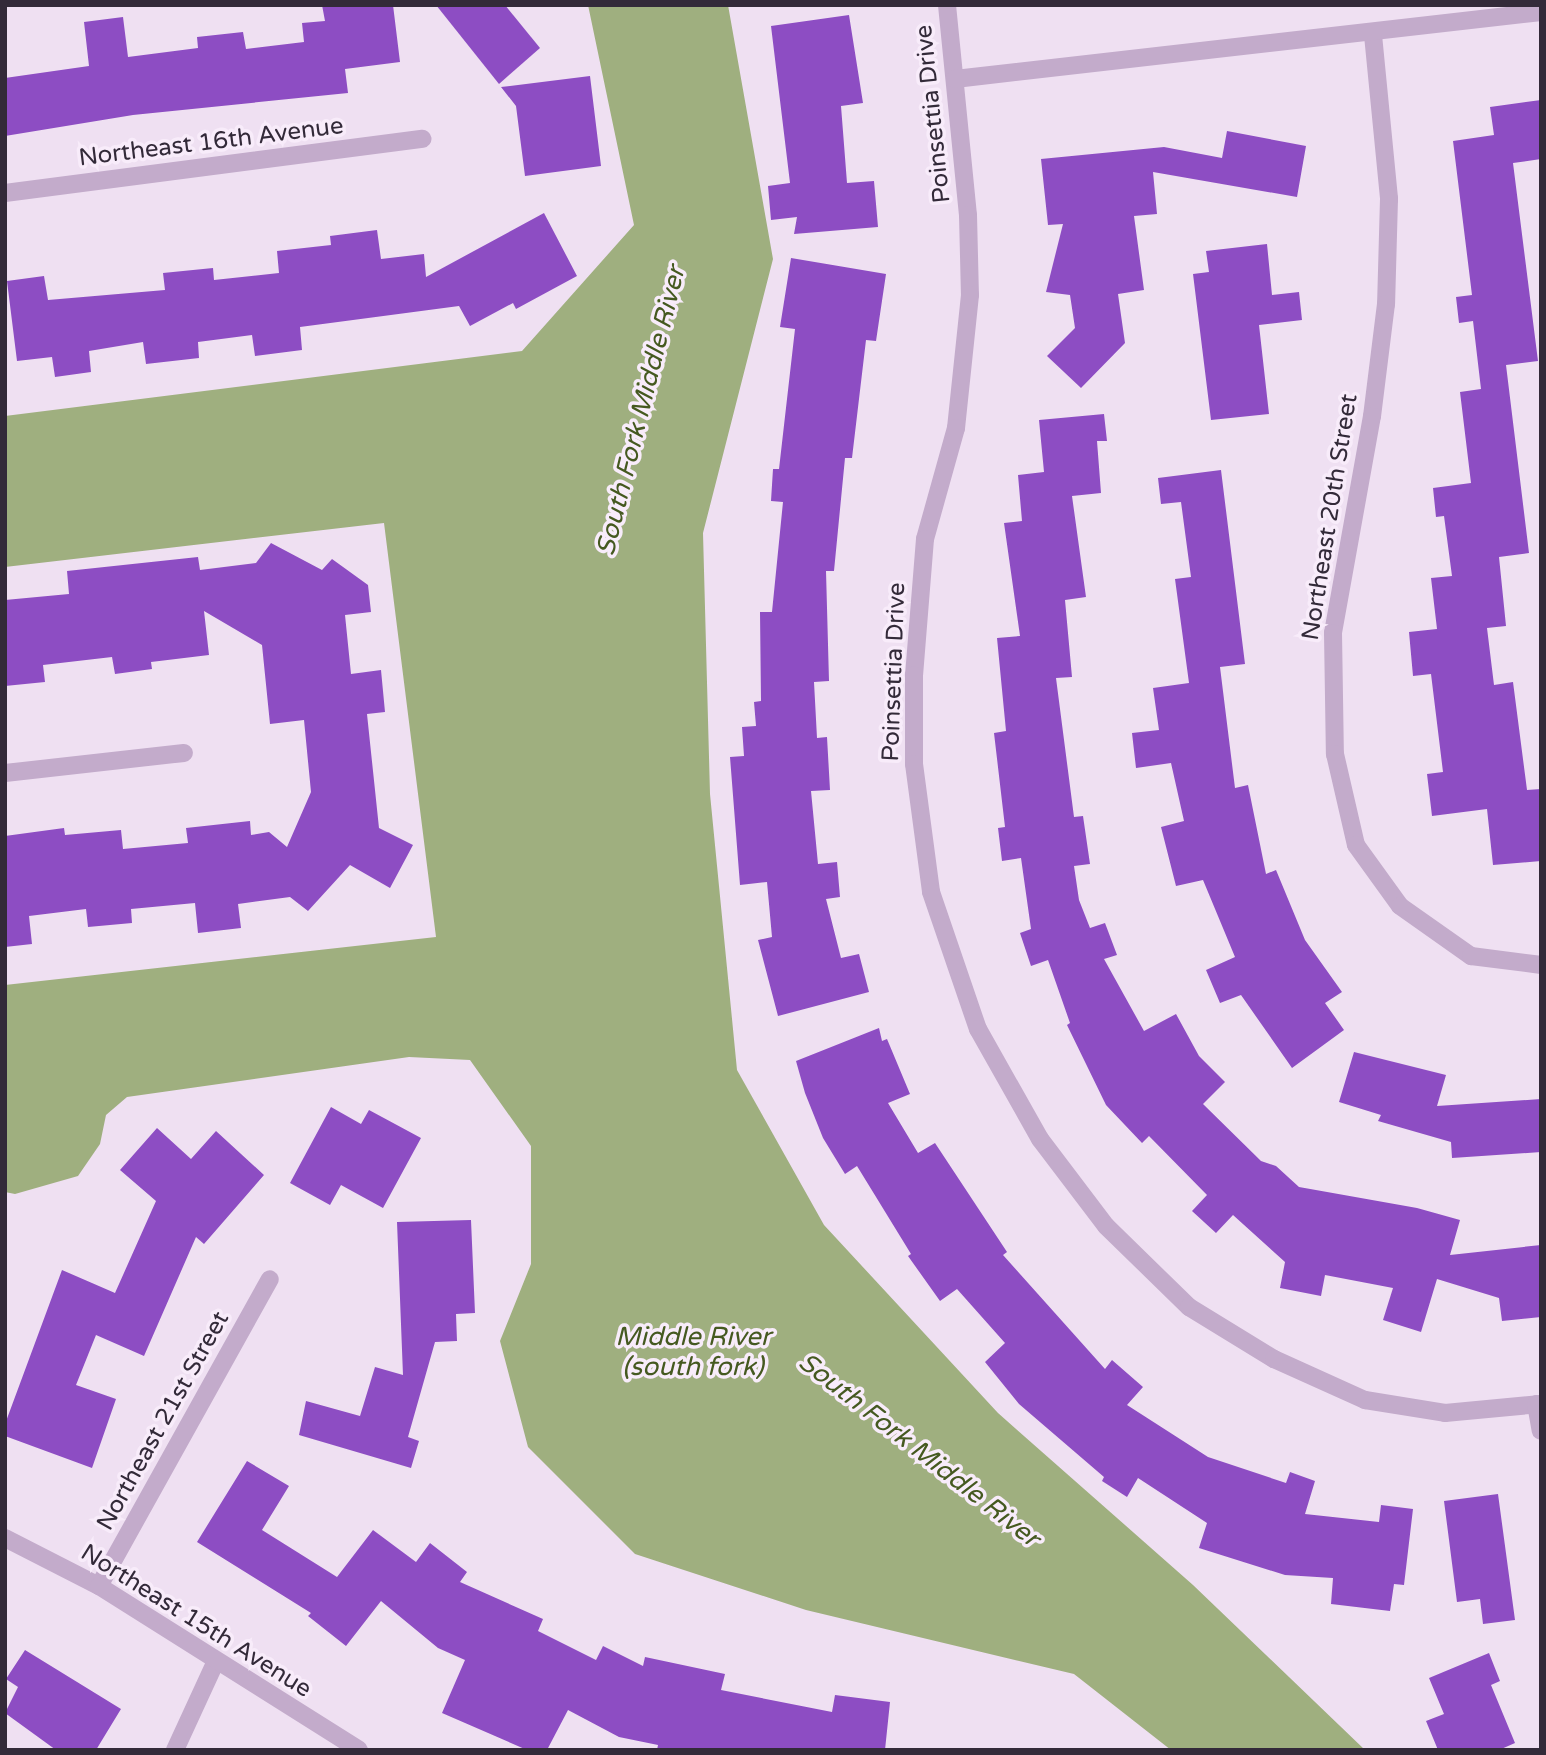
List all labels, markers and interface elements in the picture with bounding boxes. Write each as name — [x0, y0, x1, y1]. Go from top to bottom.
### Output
street label: Poinsettia Drive — [909, 23, 957, 205]
street label: Northeast 16th Avenue — [77, 111, 345, 173]
water label: South Fork Middle River — [590, 263, 692, 559]
street label: Northeast 20th Street — [1296, 392, 1364, 642]
street label: Poinsettia Drive — [876, 582, 912, 762]
street label: Northeast 21st Street — [91, 1306, 235, 1536]
water label: Middle River (south fork) — [615, 1321, 771, 1382]
water label: South Fork Middle River — [792, 1346, 1046, 1554]
street label: Northeast 15th Avenue — [75, 1538, 317, 1704]

